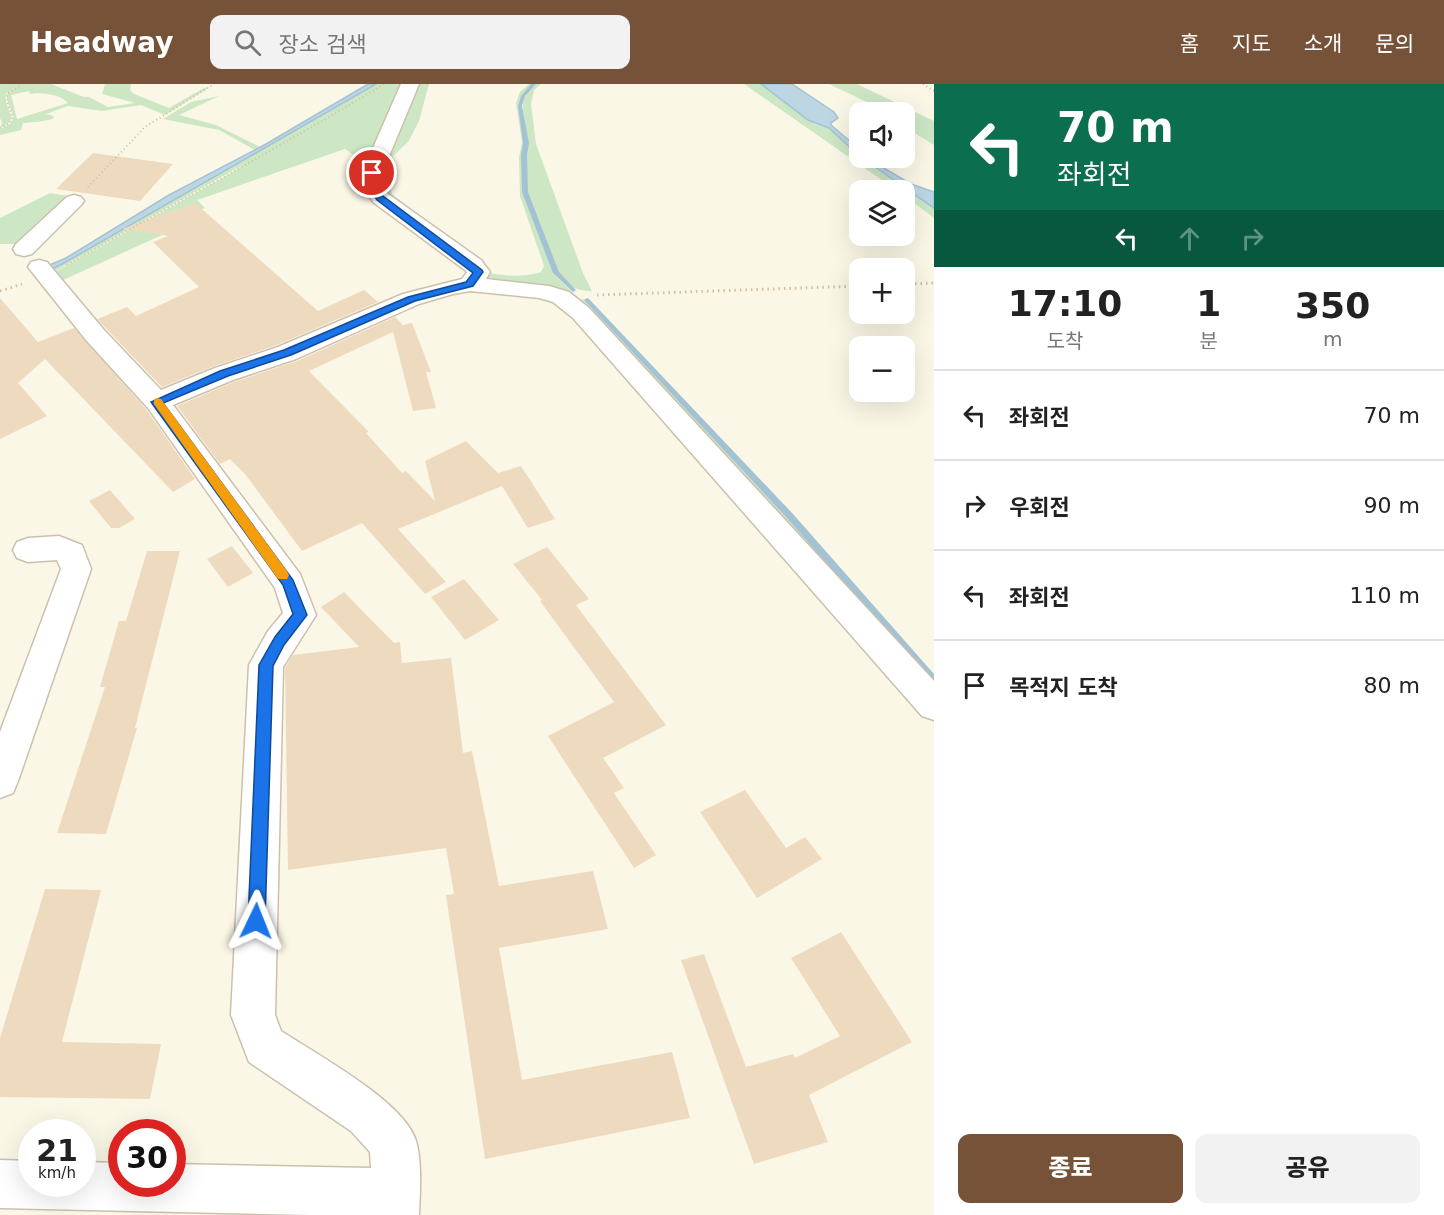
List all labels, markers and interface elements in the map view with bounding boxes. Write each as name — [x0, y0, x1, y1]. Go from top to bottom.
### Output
search box — [210, 15, 630, 69]
text: Headway — [30, 26, 174, 59]
icon: search — [231, 26, 264, 59]
text: 장소 검색 — [279, 32, 366, 57]
text: 홈 — [1180, 32, 1199, 56]
text: 지도 — [1232, 32, 1271, 56]
text: 소개 — [1304, 32, 1342, 56]
text: 문의 — [1375, 32, 1414, 56]
map controls — [849, 102, 915, 402]
button: sound — [849, 102, 915, 168]
text: 70 m — [1057, 103, 1174, 152]
icon: left — [958, 108, 1036, 186]
pin — [346, 147, 397, 198]
icon: arrive — [355, 156, 388, 189]
text: 좌회전 — [1057, 159, 1132, 190]
button: layers — [849, 180, 915, 246]
icon: left — [1110, 222, 1143, 255]
icon: ahead — [1173, 222, 1206, 255]
icon: right — [1236, 222, 1269, 255]
button: + — [849, 258, 915, 324]
text: 17:10 — [1008, 283, 1122, 324]
text: 1 — [1196, 283, 1221, 324]
text: 350 — [1295, 285, 1370, 326]
text: m — [1323, 327, 1342, 351]
text: 도착 — [1047, 329, 1084, 353]
text: 분 — [1200, 329, 1218, 353]
button: − — [849, 336, 915, 402]
icon: left — [958, 399, 991, 432]
text: 70 m — [1364, 403, 1420, 428]
text: 좌회전 — [1009, 405, 1070, 430]
icon: right — [958, 489, 991, 522]
text: 90 m — [1364, 493, 1420, 518]
text: 우회전 — [1009, 495, 1070, 520]
icon: left — [958, 579, 991, 612]
text: 110 m — [1350, 583, 1420, 608]
text: 좌회전 — [1009, 585, 1070, 610]
icon: arrive — [958, 669, 991, 702]
text: 80 m — [1364, 673, 1420, 698]
text: 목적지 도착 — [1009, 675, 1118, 700]
position arrow — [224, 889, 288, 953]
speed limit sign: 30 — [108, 1119, 186, 1197]
text: 21 — [36, 1133, 78, 1168]
button: 종료 — [958, 1134, 1183, 1203]
button: 공유 — [1195, 1134, 1420, 1203]
text: km/h — [38, 1164, 76, 1182]

